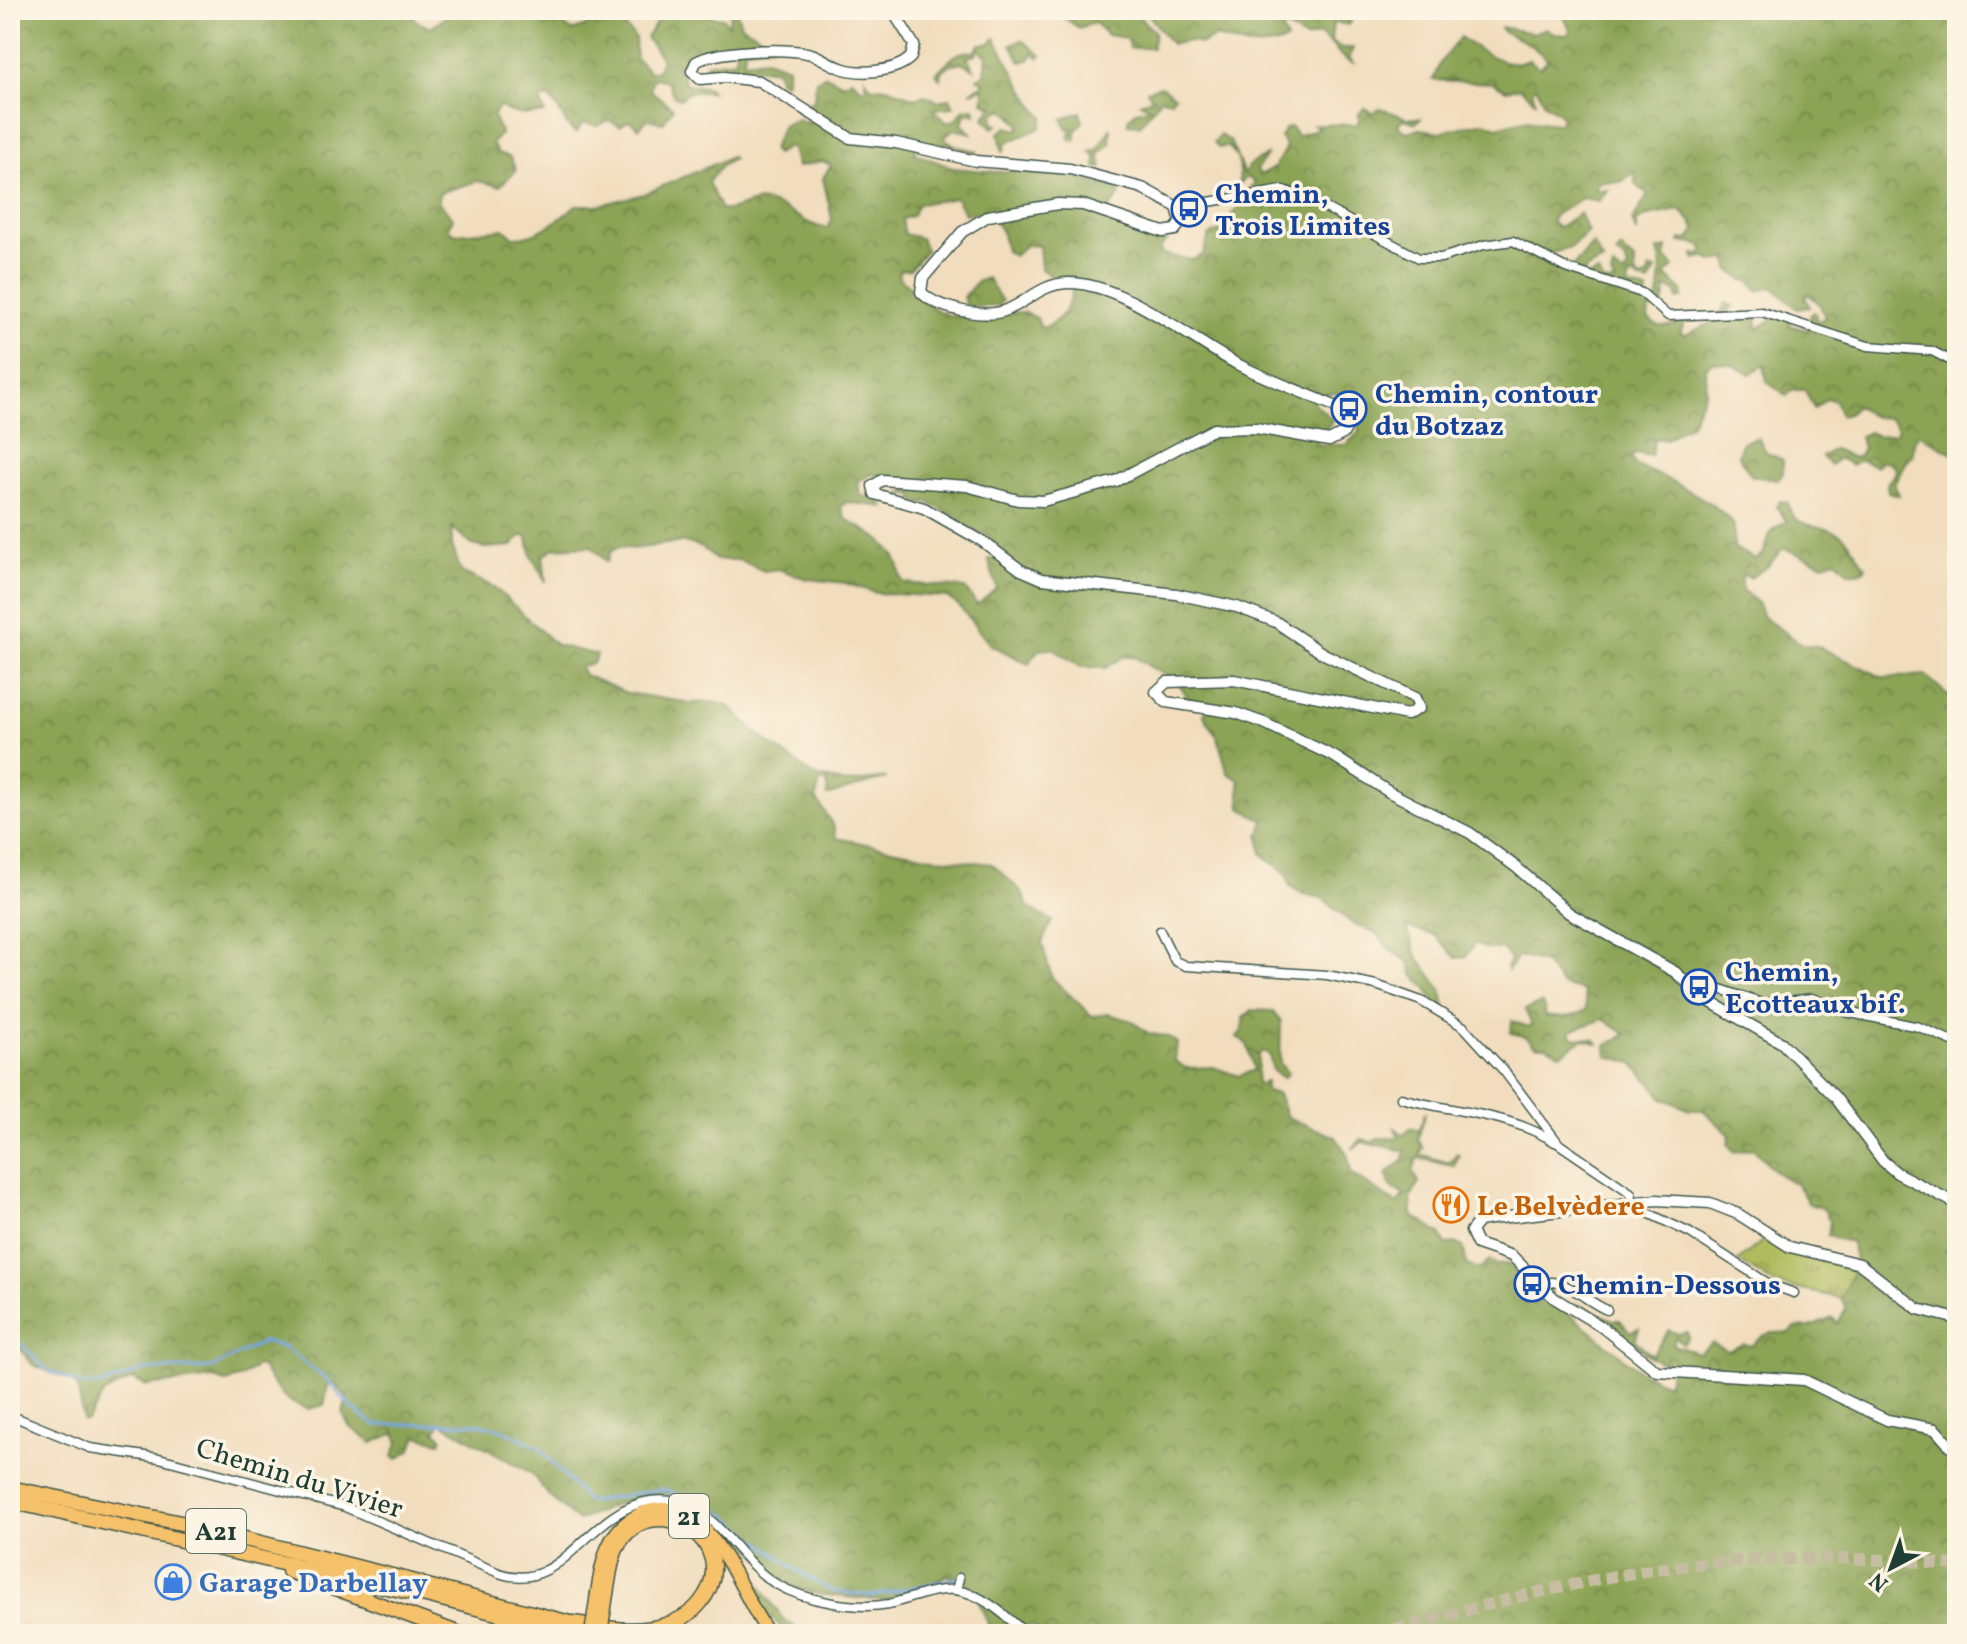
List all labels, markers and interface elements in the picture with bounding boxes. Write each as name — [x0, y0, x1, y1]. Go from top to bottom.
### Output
place label: Chemin, Trois Limites — [1215, 176, 1390, 247]
bus stop icon: Chemin, Trois Limites — [1170, 190, 1208, 228]
place label: Chemin, contour du Botzaz — [1375, 376, 1598, 447]
bus stop icon: Chemin, contour du Botzaz — [1330, 390, 1368, 428]
place label: Chemin, Ecotteaux bif. — [1725, 954, 1906, 1025]
bus stop icon: Chemin, Ecotteaux bif. — [1680, 968, 1718, 1006]
restaurant icon: Le Belvèdere — [1432, 1186, 1470, 1224]
place label: Le Belvèdere — [1477, 1188, 1645, 1227]
bus stop icon: Chemin-Dessous — [1513, 1265, 1551, 1303]
place label: Chemin-Dessous — [1558, 1267, 1781, 1306]
street label: Chemin du Vivier — [191, 1429, 408, 1529]
road number: 21 — [669, 1494, 709, 1538]
road number: A21 — [186, 1509, 246, 1553]
north arrow — [1851, 1528, 1931, 1608]
shop icon: Garage Darbellay — [154, 1563, 192, 1601]
text: N — [1863, 1564, 1896, 1598]
place label: Garage Darbellay — [199, 1565, 428, 1604]

